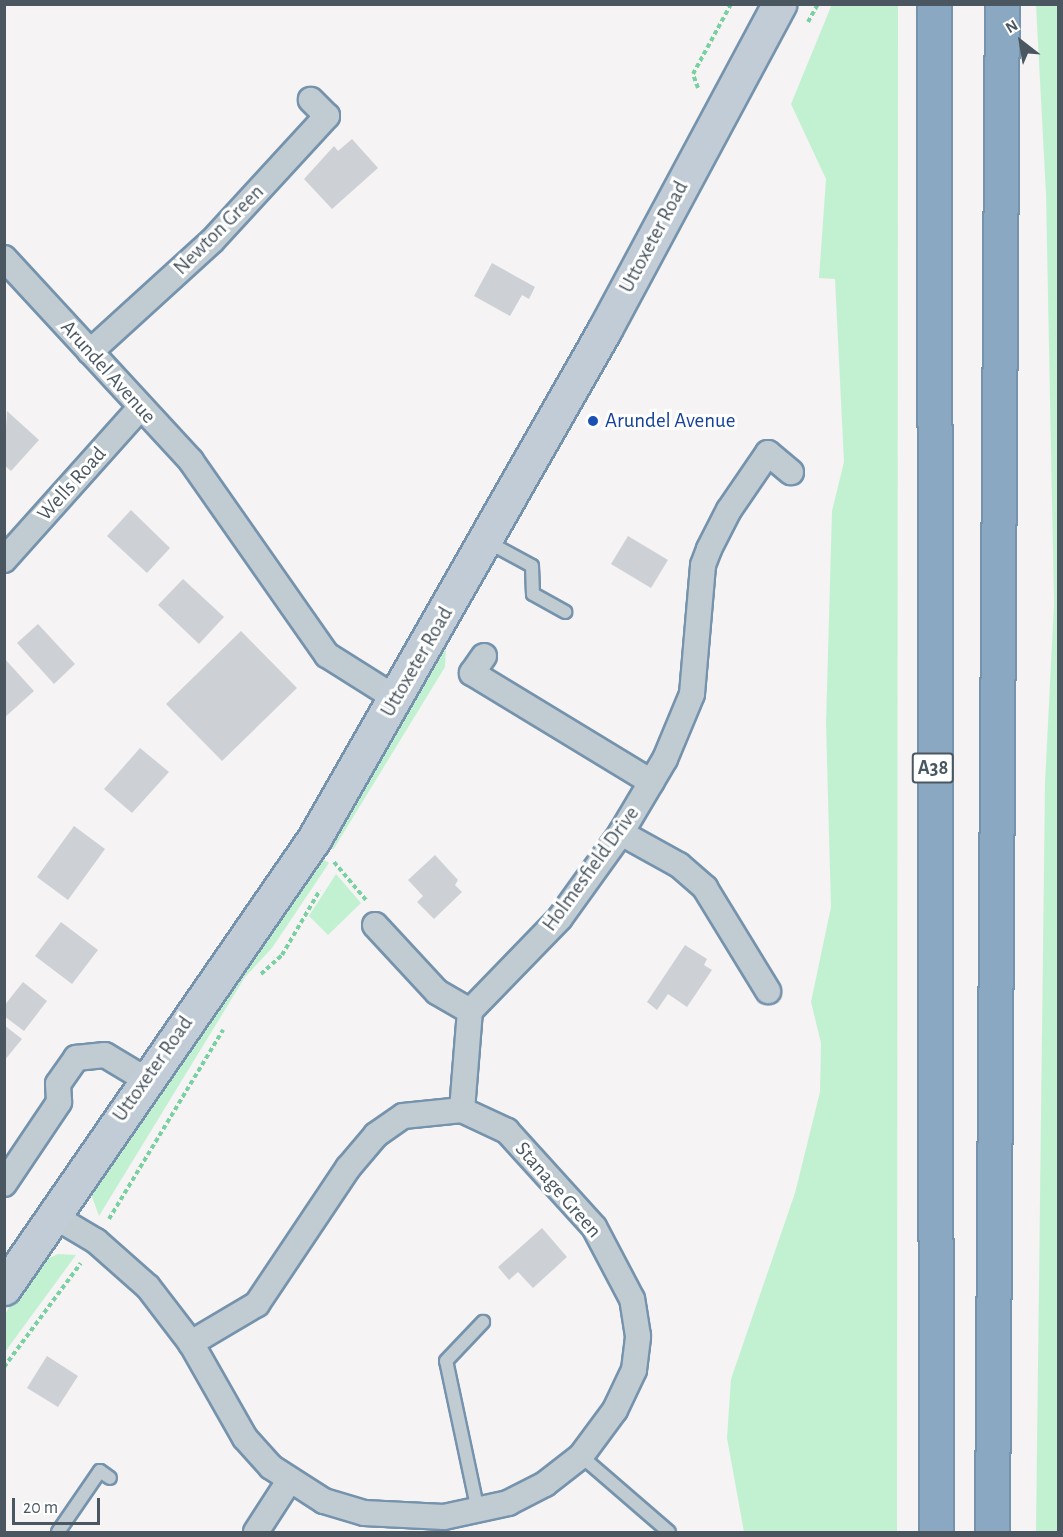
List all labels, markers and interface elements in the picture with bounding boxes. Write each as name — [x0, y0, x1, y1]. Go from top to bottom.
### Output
north arrow — [991, 12, 1051, 72]
text: N — [1003, 17, 1021, 36]
street label: Uttoxeter Road — [614, 177, 694, 297]
street label: Newton Green — [168, 179, 270, 281]
street label: Arundel Avenue — [55, 315, 161, 429]
place label: Arundel Avenue — [605, 408, 735, 434]
marker: Arundel Avenue — [586, 414, 600, 428]
street label: Wells Road — [32, 442, 112, 526]
street label: Uttoxeter Road — [375, 603, 459, 721]
road number: A38 — [910, 751, 956, 785]
street label: Holmesfield Drive — [537, 802, 645, 936]
street label: Uttoxeter Road — [107, 1011, 199, 1127]
street label: Stanage Green — [509, 1137, 607, 1243]
scale bar — [15, 1486, 104, 1524]
text: 20 m — [23, 1499, 58, 1517]

